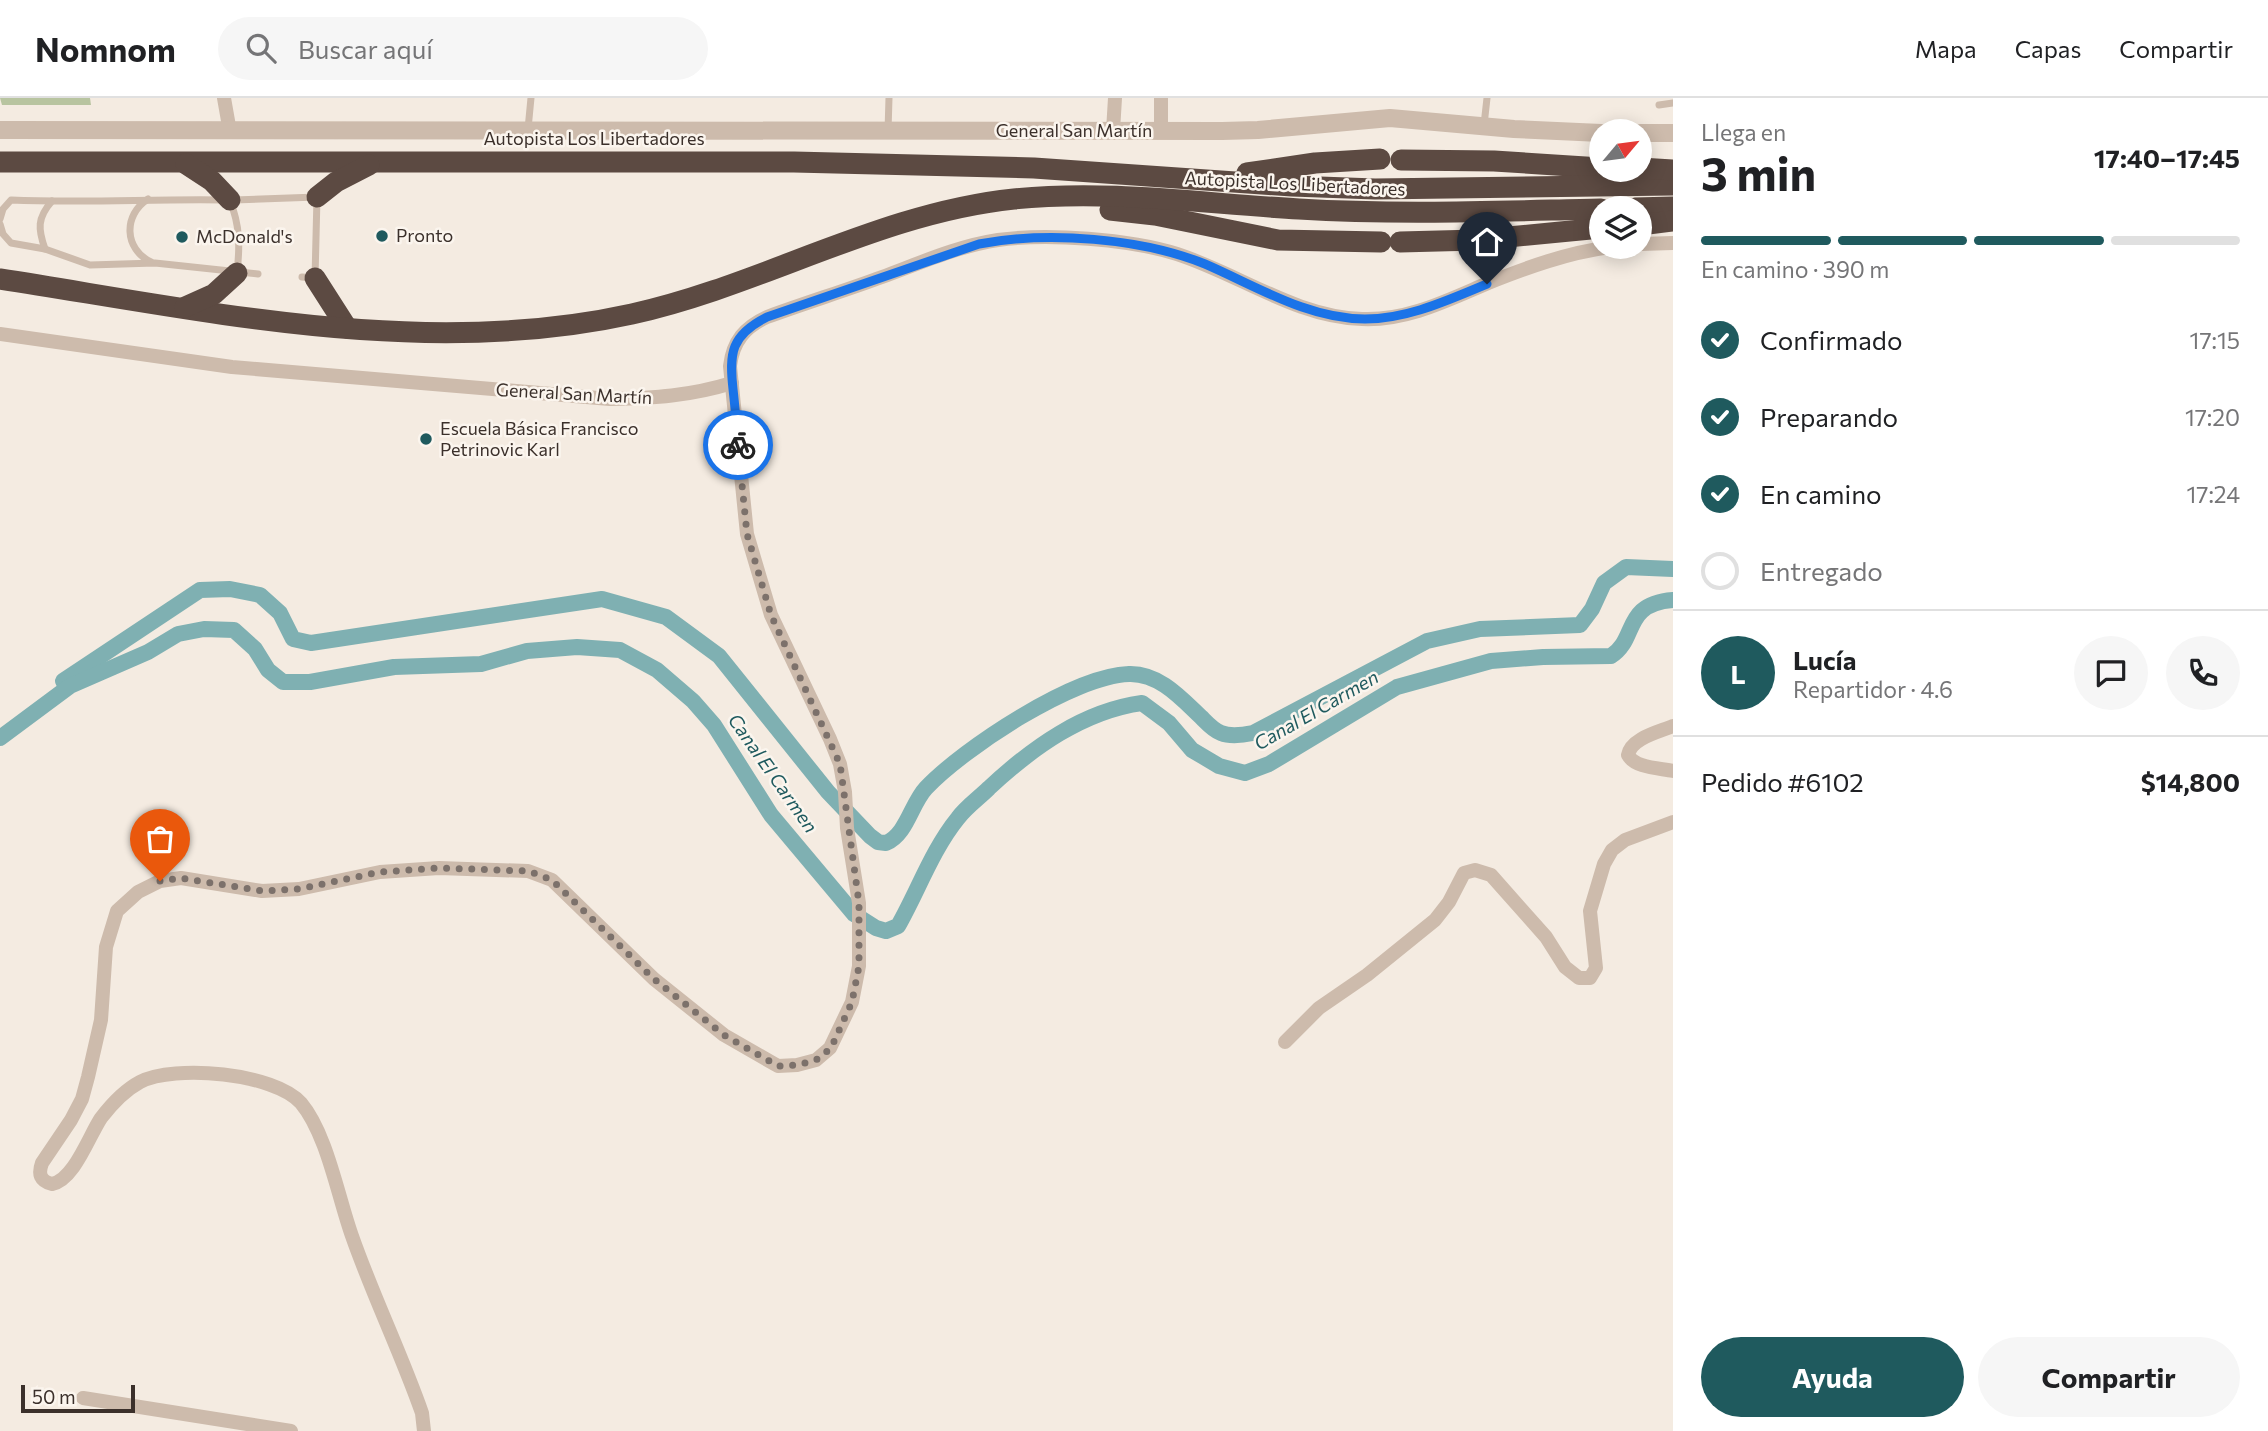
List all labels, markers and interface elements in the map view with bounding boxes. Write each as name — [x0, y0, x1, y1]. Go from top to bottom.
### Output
search box — [218, 17, 708, 80]
text: Nomnom — [35, 28, 176, 69]
icon: search — [242, 29, 280, 67]
text: Buscar aquí — [298, 33, 433, 64]
text: Mapa — [1915, 34, 1977, 63]
text: Capas — [2015, 34, 2081, 63]
text: Compartir — [2119, 34, 2233, 63]
text: Llega en — [1701, 118, 1786, 146]
street label: General San Martín — [996, 119, 1152, 141]
north arrow — [1589, 119, 1652, 182]
map controls — [1589, 119, 1652, 259]
street label: Autopista Los Libertadores — [483, 127, 705, 149]
text: 17:40–17:45 — [2094, 142, 2240, 173]
text: 3 min — [1701, 144, 1816, 200]
street label: Autopista Los Libertadores — [1184, 166, 1406, 200]
button: layers — [1589, 196, 1652, 259]
pin — [1457, 212, 1517, 284]
icon: home — [1468, 223, 1506, 261]
place label: Pronto — [396, 224, 453, 246]
place label: McDonald's — [196, 225, 293, 247]
marker: Pronto — [374, 228, 390, 244]
marker: McDonald's — [174, 229, 190, 245]
text: En camino · 390 m — [1701, 255, 1889, 283]
icon: check — [1701, 321, 1739, 359]
text: Confirmado — [1760, 324, 1902, 355]
text: 17:15 — [2190, 326, 2240, 354]
street label: General San Martín — [495, 378, 653, 408]
icon: check — [1701, 398, 1739, 436]
text: Preparando — [1760, 401, 1898, 432]
text: 17:20 — [2185, 403, 2240, 431]
courier — [703, 410, 773, 480]
place label: Escuela Básica Francisco Petrinovic Karl — [440, 417, 638, 460]
icon: bike — [719, 426, 757, 464]
marker: Escuela Básica Francisco Petrinovic Karl — [418, 431, 434, 447]
icon: check — [1701, 475, 1739, 513]
text: En camino — [1760, 478, 1882, 509]
text: 17:24 — [2186, 480, 2240, 508]
text: Entregado — [1760, 555, 1883, 586]
button: chat — [2074, 636, 2148, 710]
button: phone — [2166, 636, 2240, 710]
text: Lucía — [1793, 644, 1856, 675]
text: L — [1730, 658, 1746, 689]
water label: Canal El Carmen — [1249, 665, 1382, 755]
text: Repartidor · 4.6 — [1793, 675, 1953, 703]
water label: Canal El Carmen — [724, 709, 823, 837]
text: Pedido #6102 — [1701, 766, 1864, 797]
text: $14,800 — [2141, 766, 2240, 797]
pin — [130, 809, 190, 881]
icon: bag — [141, 820, 179, 858]
button: Ayuda — [1701, 1337, 1964, 1417]
button: Compartir — [1978, 1337, 2240, 1417]
scale bar — [21, 1382, 135, 1414]
text: 50 m — [32, 1385, 76, 1408]

